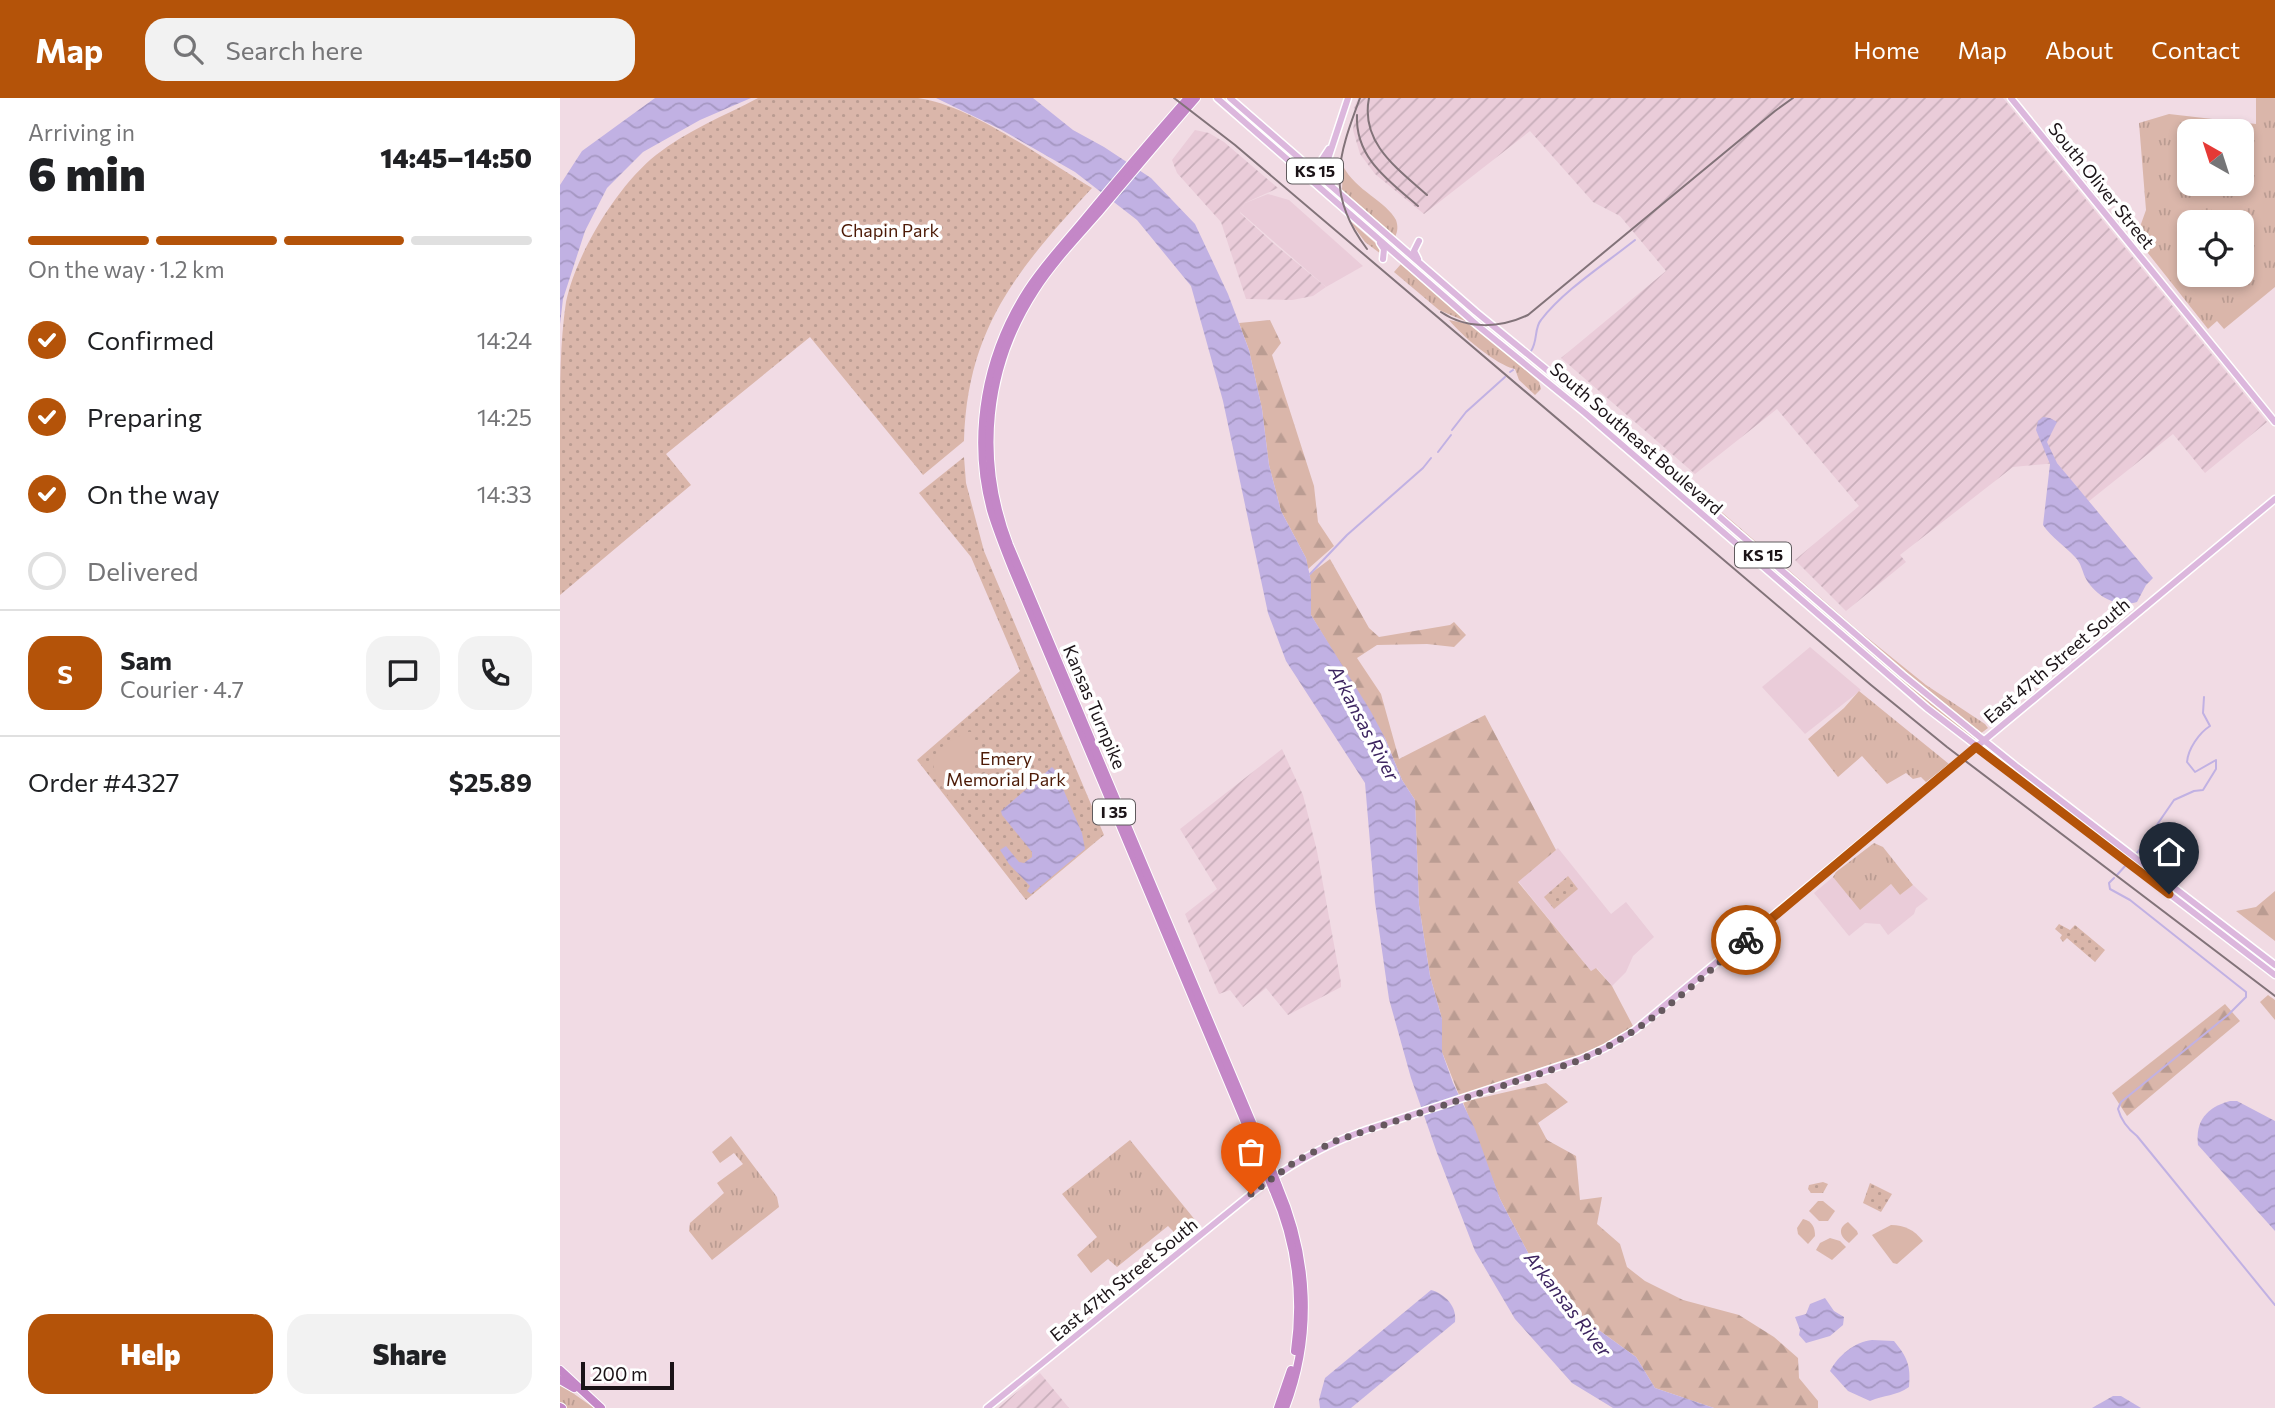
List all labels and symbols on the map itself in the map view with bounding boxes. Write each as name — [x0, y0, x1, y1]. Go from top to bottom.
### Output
street label: South Oliver Street — [2044, 118, 2160, 253]
north arrow — [2177, 119, 2254, 196]
road number: KS 15 — [1287, 158, 1343, 184]
park label: Chapin Park — [841, 219, 940, 241]
street label: South Southeast Boulevard — [1546, 357, 1727, 519]
road number: KS 15 — [1735, 543, 1791, 568]
street label: East 47th Street South — [1979, 593, 2134, 728]
street label: Kansas Turnpike — [1059, 641, 1131, 772]
water label: Arkansas River — [1324, 660, 1405, 786]
park label: Emery Memorial Park — [946, 747, 1066, 790]
road number: I 35 — [1093, 800, 1135, 824]
pin — [2139, 822, 2199, 894]
courier — [1711, 905, 1781, 975]
pin — [1221, 1122, 1281, 1194]
street label: East 47th Street South — [1045, 1213, 1202, 1346]
water label: Arkansas River — [1519, 1246, 1618, 1362]
scale bar — [581, 1359, 674, 1391]

